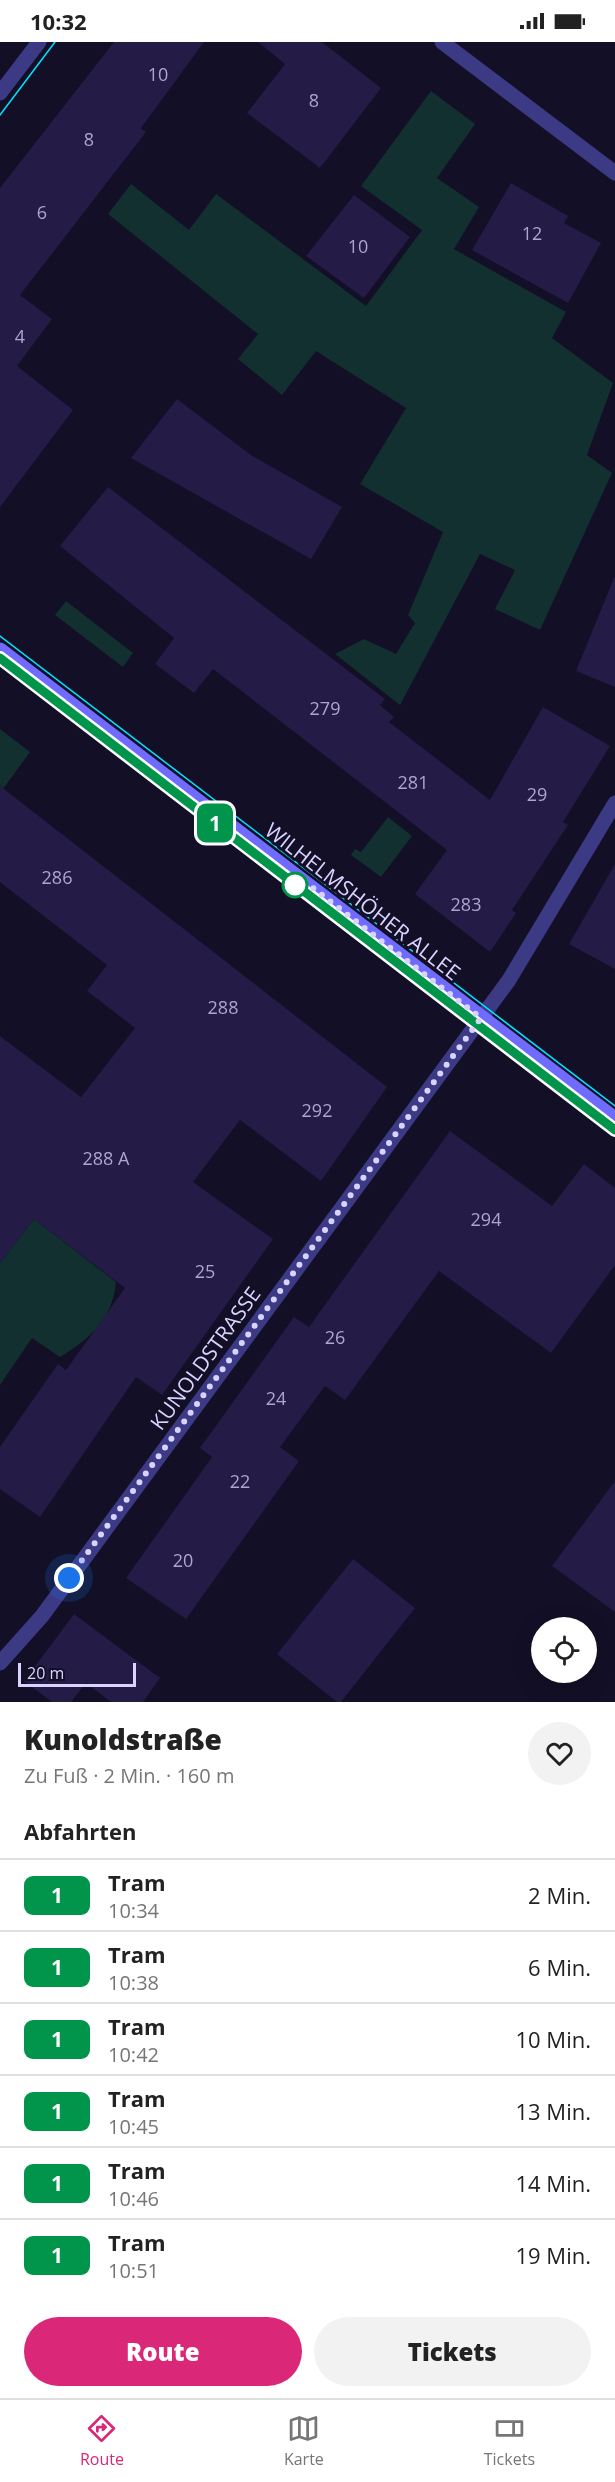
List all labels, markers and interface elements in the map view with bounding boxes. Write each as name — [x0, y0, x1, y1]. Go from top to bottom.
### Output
text: 10:32 — [30, 6, 87, 36]
house number: 10 — [148, 62, 168, 86]
house number: 8 — [309, 88, 319, 112]
house number: 8 — [84, 127, 94, 151]
house number: 6 — [37, 200, 47, 224]
house number: 12 — [522, 221, 542, 245]
house number: 10 — [348, 234, 368, 258]
house number: 4 — [15, 324, 25, 348]
house number: 279 — [310, 696, 340, 720]
house number: 281 — [398, 770, 428, 794]
house number: 29 — [527, 782, 547, 806]
line badge: 1 — [196, 804, 234, 842]
text: 1 — [209, 809, 221, 837]
street label: WILHELMSHÖHER ALLEE — [260, 816, 466, 986]
house number: 286 — [42, 865, 72, 889]
unlabelled marker — [282, 872, 308, 898]
house number: 283 — [451, 892, 481, 916]
house number: 288 — [208, 995, 238, 1019]
house number: 292 — [302, 1098, 332, 1122]
house number: 288 A — [83, 1146, 130, 1170]
house number: 294 — [471, 1207, 501, 1231]
house number: 25 — [195, 1259, 215, 1283]
street label: KUNOLDSTRASSE — [144, 1281, 266, 1435]
house number: 26 — [325, 1325, 345, 1349]
house number: 24 — [266, 1386, 286, 1410]
house number: 22 — [230, 1469, 250, 1493]
house number: 20 — [173, 1548, 193, 1572]
your location — [54, 1563, 84, 1593]
map controls — [531, 1617, 597, 1683]
button: locate — [531, 1617, 597, 1683]
scale bar — [18, 1660, 136, 1688]
text: 20 m — [27, 1662, 64, 1684]
text: Kunoldstraße — [24, 1720, 222, 1758]
button: heart — [528, 1722, 591, 1785]
text: Zu Fuß · 2 Min. · 160 m — [24, 1762, 234, 1789]
text: Abfahrten — [24, 1816, 136, 1846]
text: Tram — [108, 1867, 166, 1897]
text: 2 Min. — [528, 1880, 591, 1910]
text: 1 — [51, 1881, 63, 1909]
text: 10:34 — [108, 1897, 159, 1924]
text: Tram — [108, 1939, 166, 1969]
text: 6 Min. — [528, 1952, 591, 1982]
text: 1 — [51, 1953, 63, 1981]
text: 10:38 — [108, 1969, 159, 1996]
text: Tram — [108, 2011, 166, 2041]
text: 10 Min. — [516, 2024, 591, 2054]
text: 1 — [51, 2025, 63, 2053]
text: 10:42 — [108, 2041, 159, 2068]
text: Tram — [108, 2083, 166, 2113]
text: 13 Min. — [516, 2096, 591, 2126]
text: 1 — [51, 2097, 63, 2125]
text: 10:45 — [108, 2113, 159, 2140]
text: Tram — [108, 2155, 166, 2185]
text: 14 Min. — [516, 2168, 591, 2198]
text: 1 — [51, 2169, 63, 2197]
text: 10:46 — [108, 2185, 159, 2212]
text: Tram — [108, 2227, 166, 2257]
text: 19 Min. — [516, 2240, 591, 2270]
text: 1 — [51, 2241, 63, 2269]
text: 10:51 — [108, 2257, 159, 2284]
button: Route — [24, 2317, 302, 2386]
button: Tickets — [314, 2317, 591, 2386]
tab: Route — [80, 2412, 124, 2470]
tab: Karte — [284, 2412, 324, 2470]
tab: Tickets — [484, 2412, 535, 2470]

